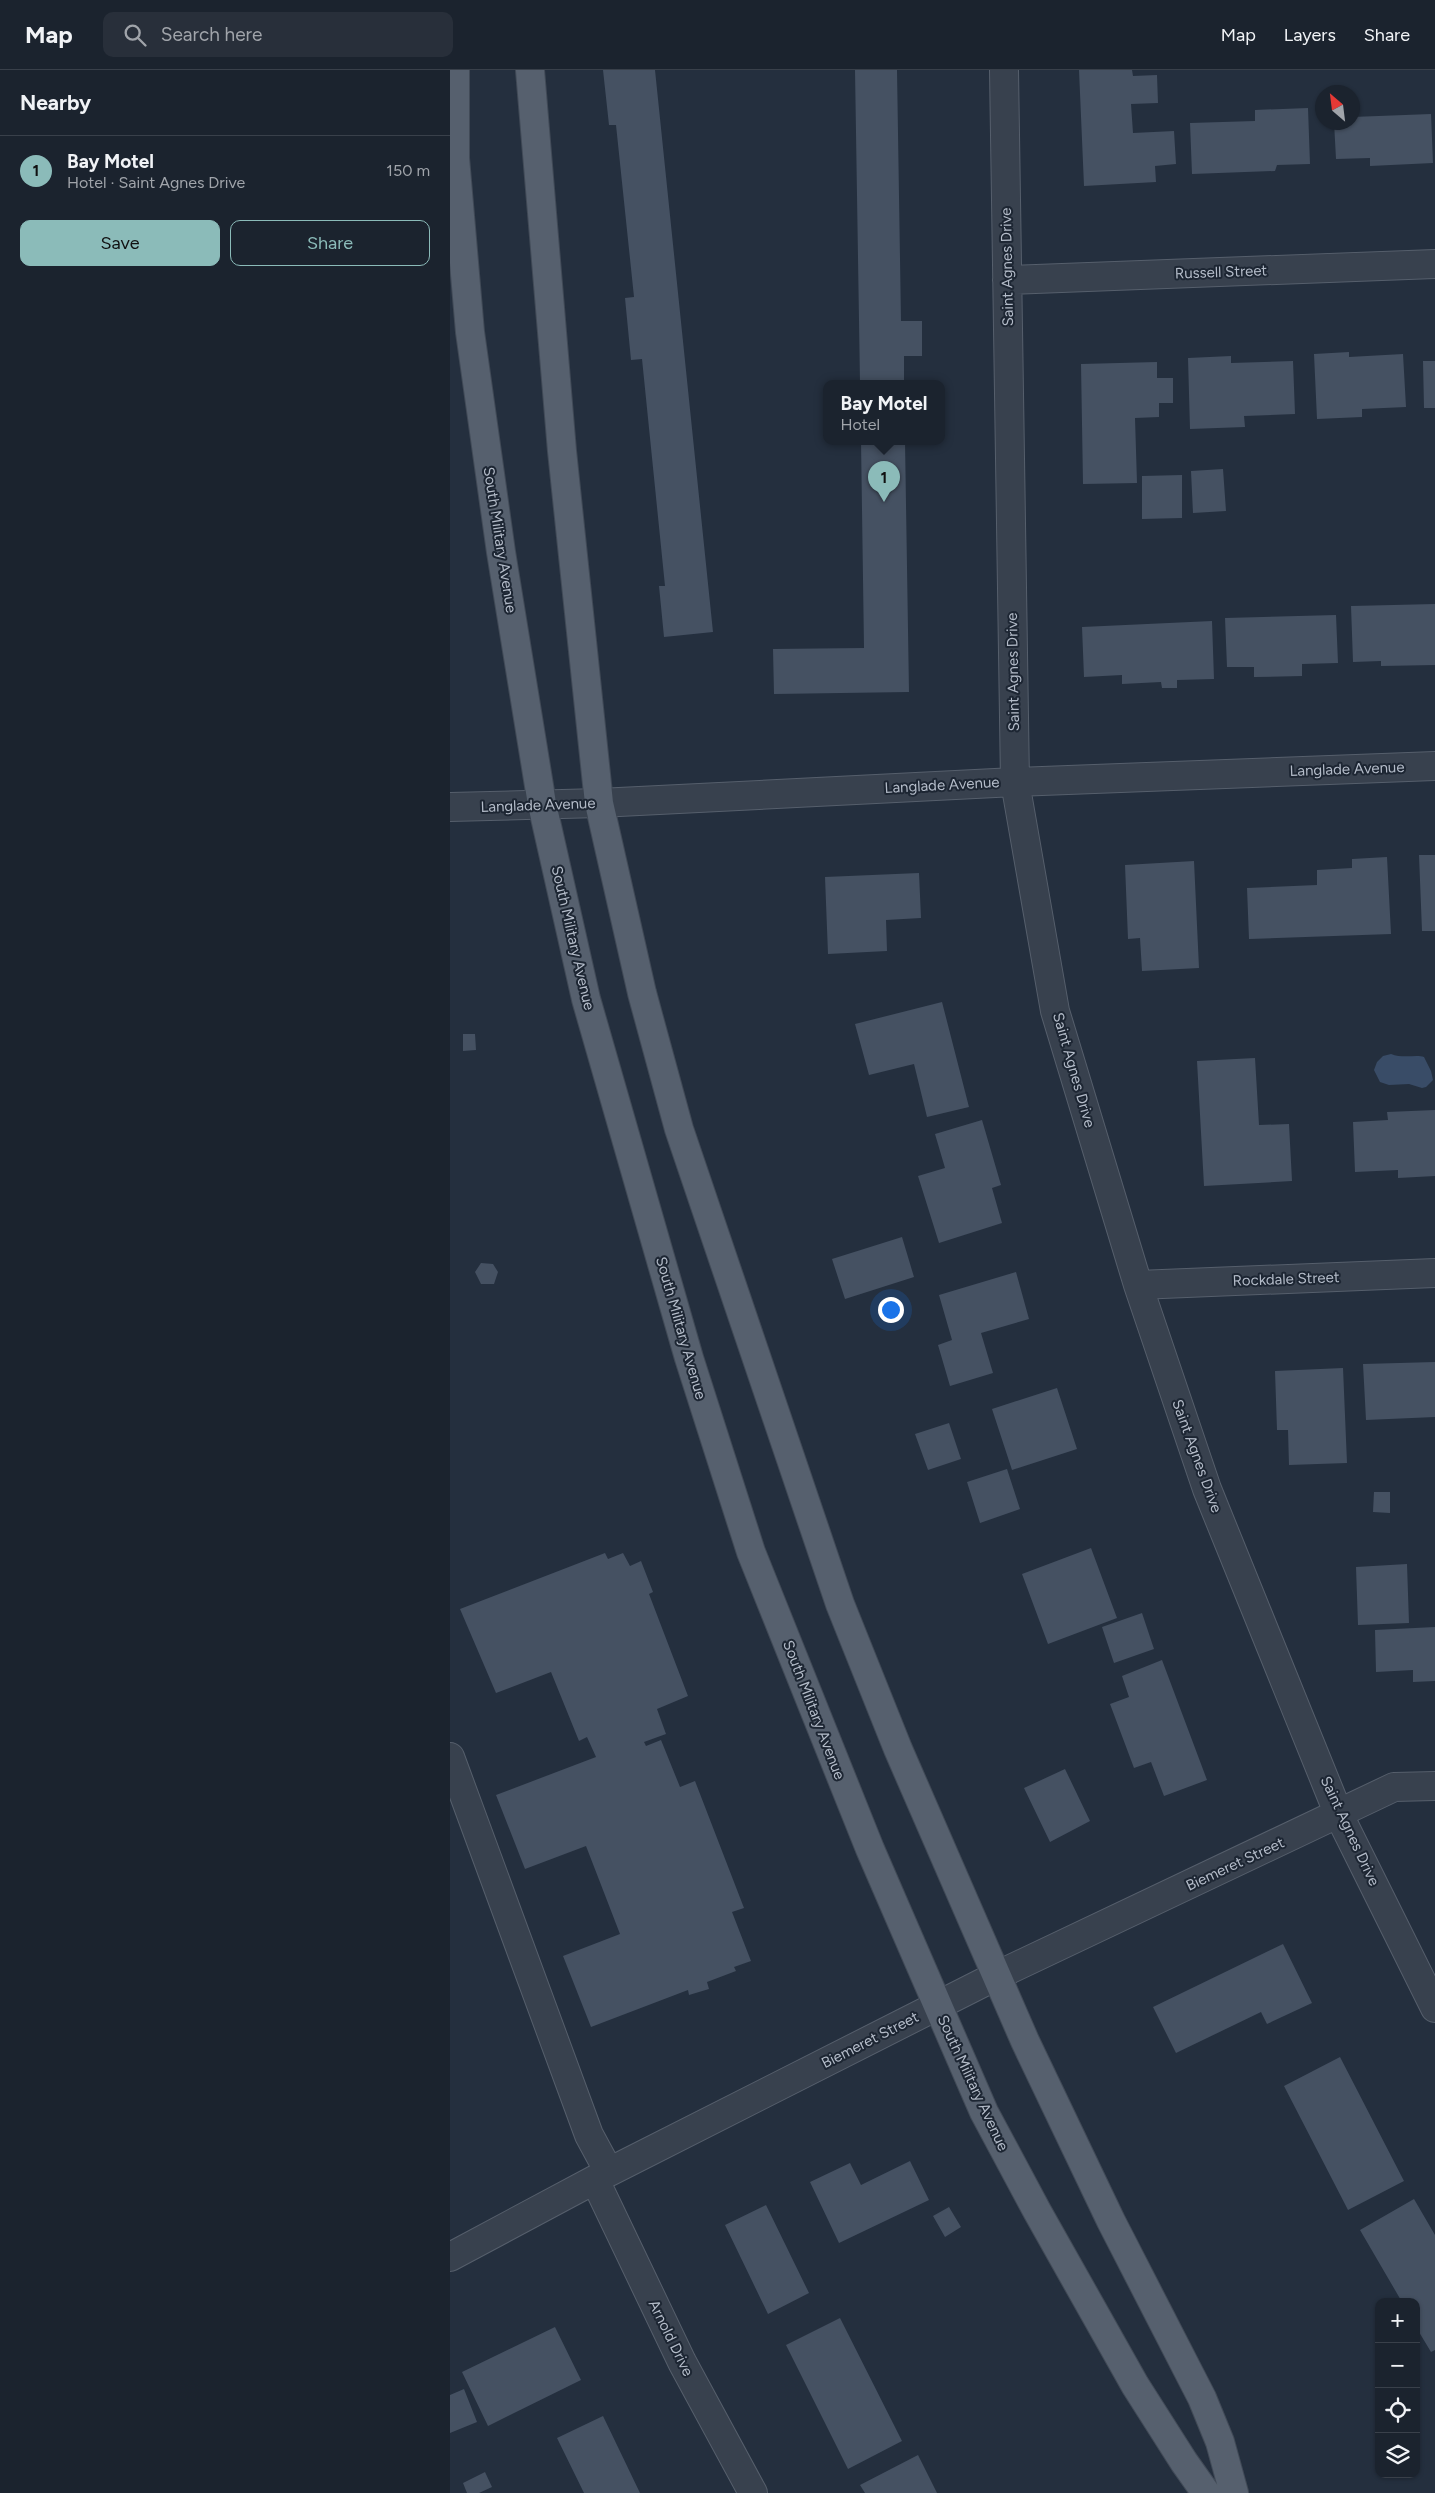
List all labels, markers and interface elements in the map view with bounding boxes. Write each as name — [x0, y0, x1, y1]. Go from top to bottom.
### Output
search box — [103, 12, 453, 57]
text: Map — [25, 20, 73, 49]
icon: search — [121, 21, 149, 49]
text: Search here — [161, 23, 262, 46]
text: Map — [1221, 24, 1256, 46]
text: Layers — [1284, 24, 1336, 46]
text: Share — [1364, 24, 1410, 46]
north arrow — [1315, 85, 1360, 130]
text: Nearby — [20, 90, 91, 115]
text: Bay Motel — [67, 150, 154, 173]
text: 1 — [33, 161, 39, 180]
text: 150 m — [386, 161, 430, 180]
text: Hotel · Saint Agnes Drive — [67, 173, 245, 192]
street label: Saint Agnes Drive — [997, 207, 1017, 327]
button: Save — [20, 220, 220, 266]
button: Share — [230, 220, 430, 266]
street label: Russell Street — [1175, 261, 1268, 283]
popup — [823, 380, 945, 445]
text: Bay Motel — [841, 392, 927, 415]
text: Hotel — [841, 415, 880, 434]
pin: 1 — [868, 461, 900, 502]
street label: South Military Avenue — [480, 466, 520, 614]
street label: Saint Agnes Drive — [1003, 612, 1023, 732]
street label: Langlade Avenue — [1289, 758, 1405, 780]
street label: Langlade Avenue — [884, 773, 1000, 797]
street label: Langlade Avenue — [480, 794, 596, 816]
street label: South Military Avenue — [548, 864, 598, 1012]
street label: Saint Agnes Drive — [1049, 1010, 1099, 1130]
street label: South Military Avenue — [652, 1255, 710, 1401]
street label: Rockdale Street — [1232, 1268, 1340, 1290]
your location — [878, 1297, 904, 1323]
street label: Saint Agnes Drive — [1168, 1397, 1226, 1515]
street label: South Military Avenue — [779, 1638, 849, 1782]
street label: Saint Agnes Drive — [1317, 1773, 1383, 1889]
street label: Biemeret Street — [1183, 1833, 1287, 1895]
street label: Biemeret Street — [818, 2008, 922, 2072]
street label: South Military Avenue — [934, 2012, 1012, 2154]
street label: Arnold Drive — [645, 2297, 697, 2379]
map controls — [1375, 2298, 1420, 2478]
button: + — [1375, 2298, 1420, 2343]
button: − — [1375, 2343, 1420, 2388]
button: locate — [1375, 2388, 1420, 2433]
button: layers — [1375, 2433, 1420, 2478]

